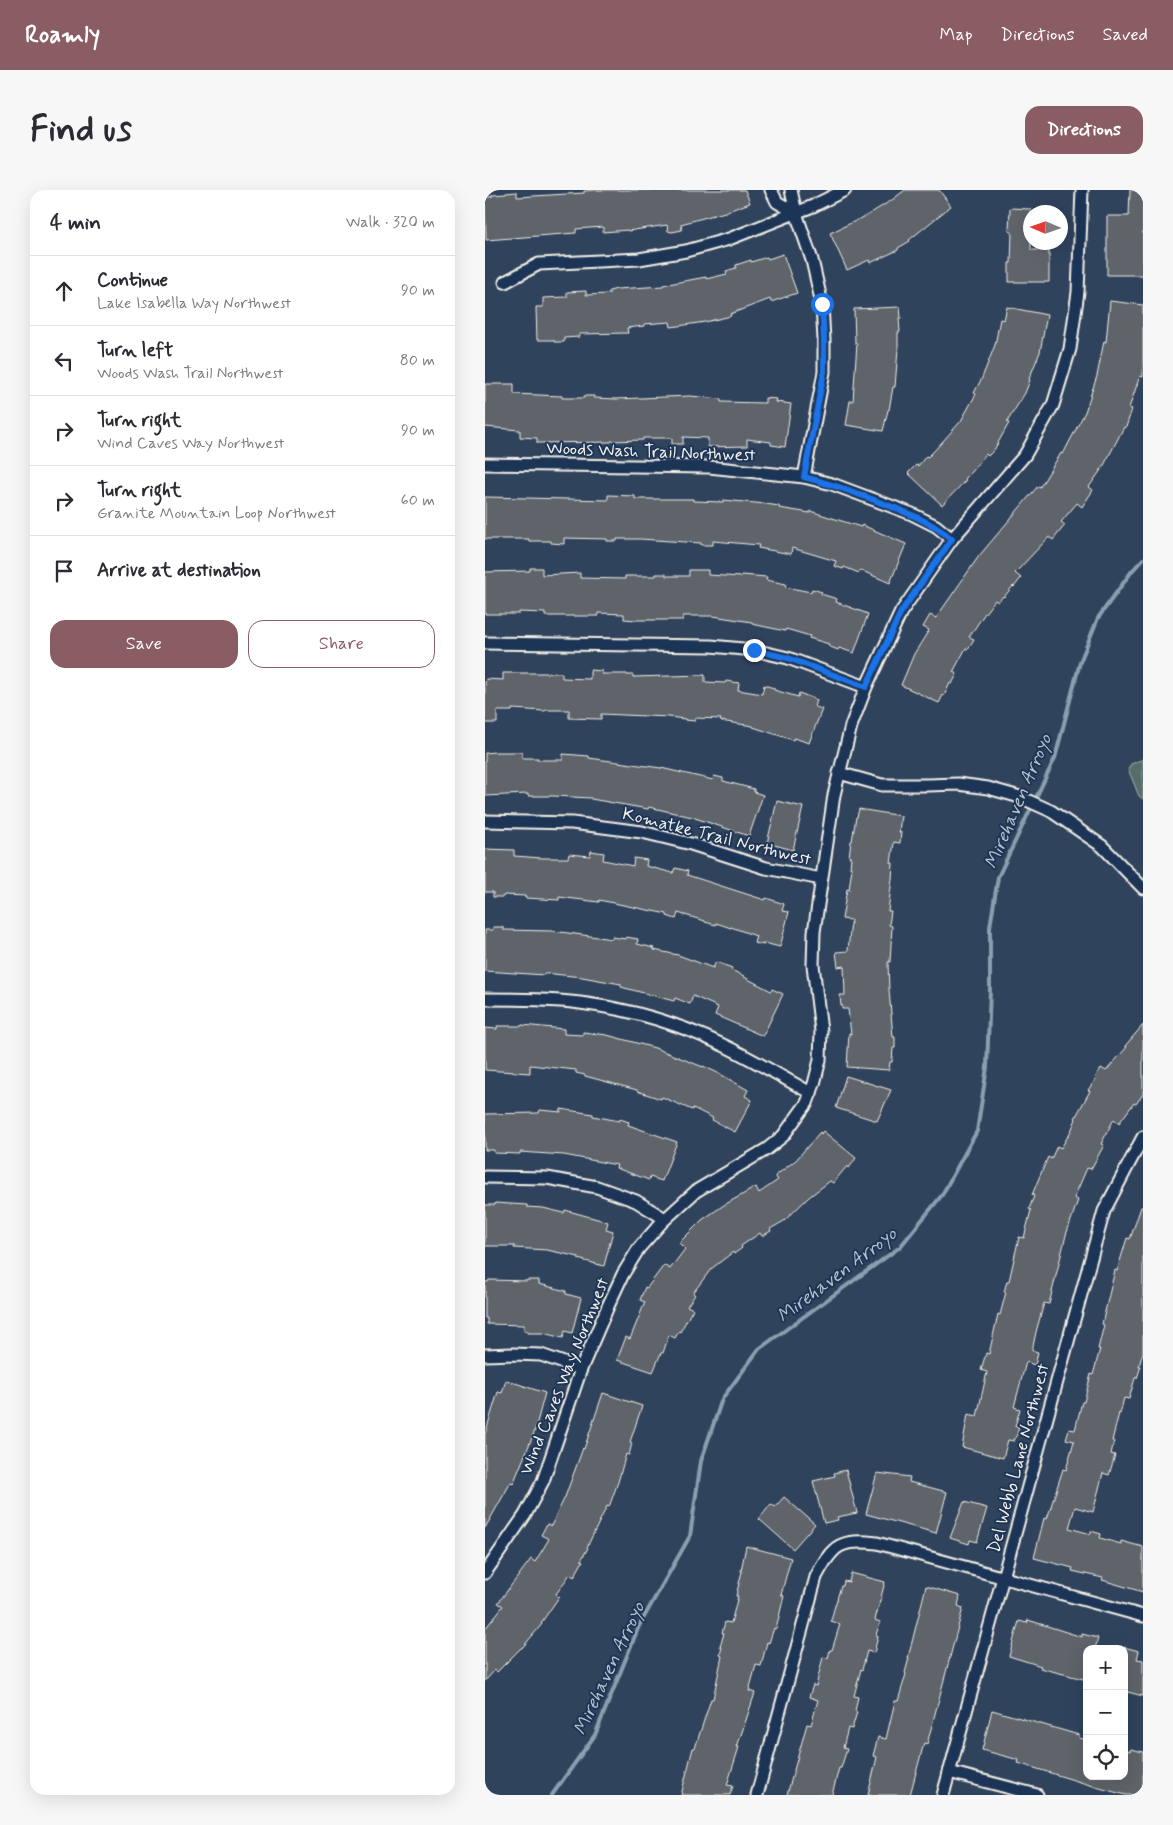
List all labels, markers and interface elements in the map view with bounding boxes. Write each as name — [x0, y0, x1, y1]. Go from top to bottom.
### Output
text: Roamly — [25, 20, 100, 51]
text: Map — [940, 23, 973, 47]
text: Directions — [1001, 23, 1075, 47]
text: Saved — [1103, 23, 1148, 47]
button: Directions — [1025, 106, 1143, 154]
text: Find us — [30, 107, 132, 153]
north arrow — [1023, 205, 1068, 250]
text: 4 min — [50, 209, 101, 237]
text: Walk · 320 m — [346, 212, 435, 233]
text: Continue — [97, 268, 168, 293]
icon: ahead — [50, 277, 78, 305]
text: 90 m — [401, 280, 435, 301]
text: Lake Isabella Way Northwest — [97, 293, 291, 314]
route start — [811, 293, 834, 316]
text: Turn left — [97, 338, 173, 363]
icon: left — [50, 347, 78, 375]
text: 80 m — [400, 350, 435, 371]
text: Woods Wash Trail Northwest — [97, 363, 283, 384]
text: Turn right — [97, 408, 181, 433]
icon: right — [50, 417, 78, 445]
text: 90 m — [401, 420, 435, 441]
text: Wind Caves Way Northwest — [97, 433, 284, 454]
street label: Woods Wash Trail Northwest — [546, 436, 757, 468]
text: Turn right — [97, 478, 181, 503]
icon: right — [50, 487, 78, 515]
text: 60 m — [401, 490, 435, 511]
text: Granite Mountain Loop Northwest — [97, 503, 336, 524]
icon: arrive — [50, 557, 78, 585]
text: Arrive at destination — [97, 558, 261, 583]
button: Save — [50, 620, 238, 668]
button: Share — [248, 620, 435, 668]
route end — [743, 639, 766, 662]
water label: Mirehaven Arroyo — [979, 730, 1058, 873]
street label: Komatke Trail Northwest — [620, 802, 814, 872]
water label: Mirehaven Arroyo — [772, 1221, 903, 1329]
street label: Wind Caves Way Northwest — [514, 1274, 616, 1479]
street label: Del Webb Lane Northwest — [982, 1360, 1056, 1556]
water label: Mirehaven Arroyo — [568, 1597, 652, 1739]
map controls — [1083, 1645, 1128, 1780]
button: + — [1083, 1645, 1128, 1690]
button: − — [1083, 1690, 1128, 1735]
button: locate — [1083, 1735, 1128, 1780]

